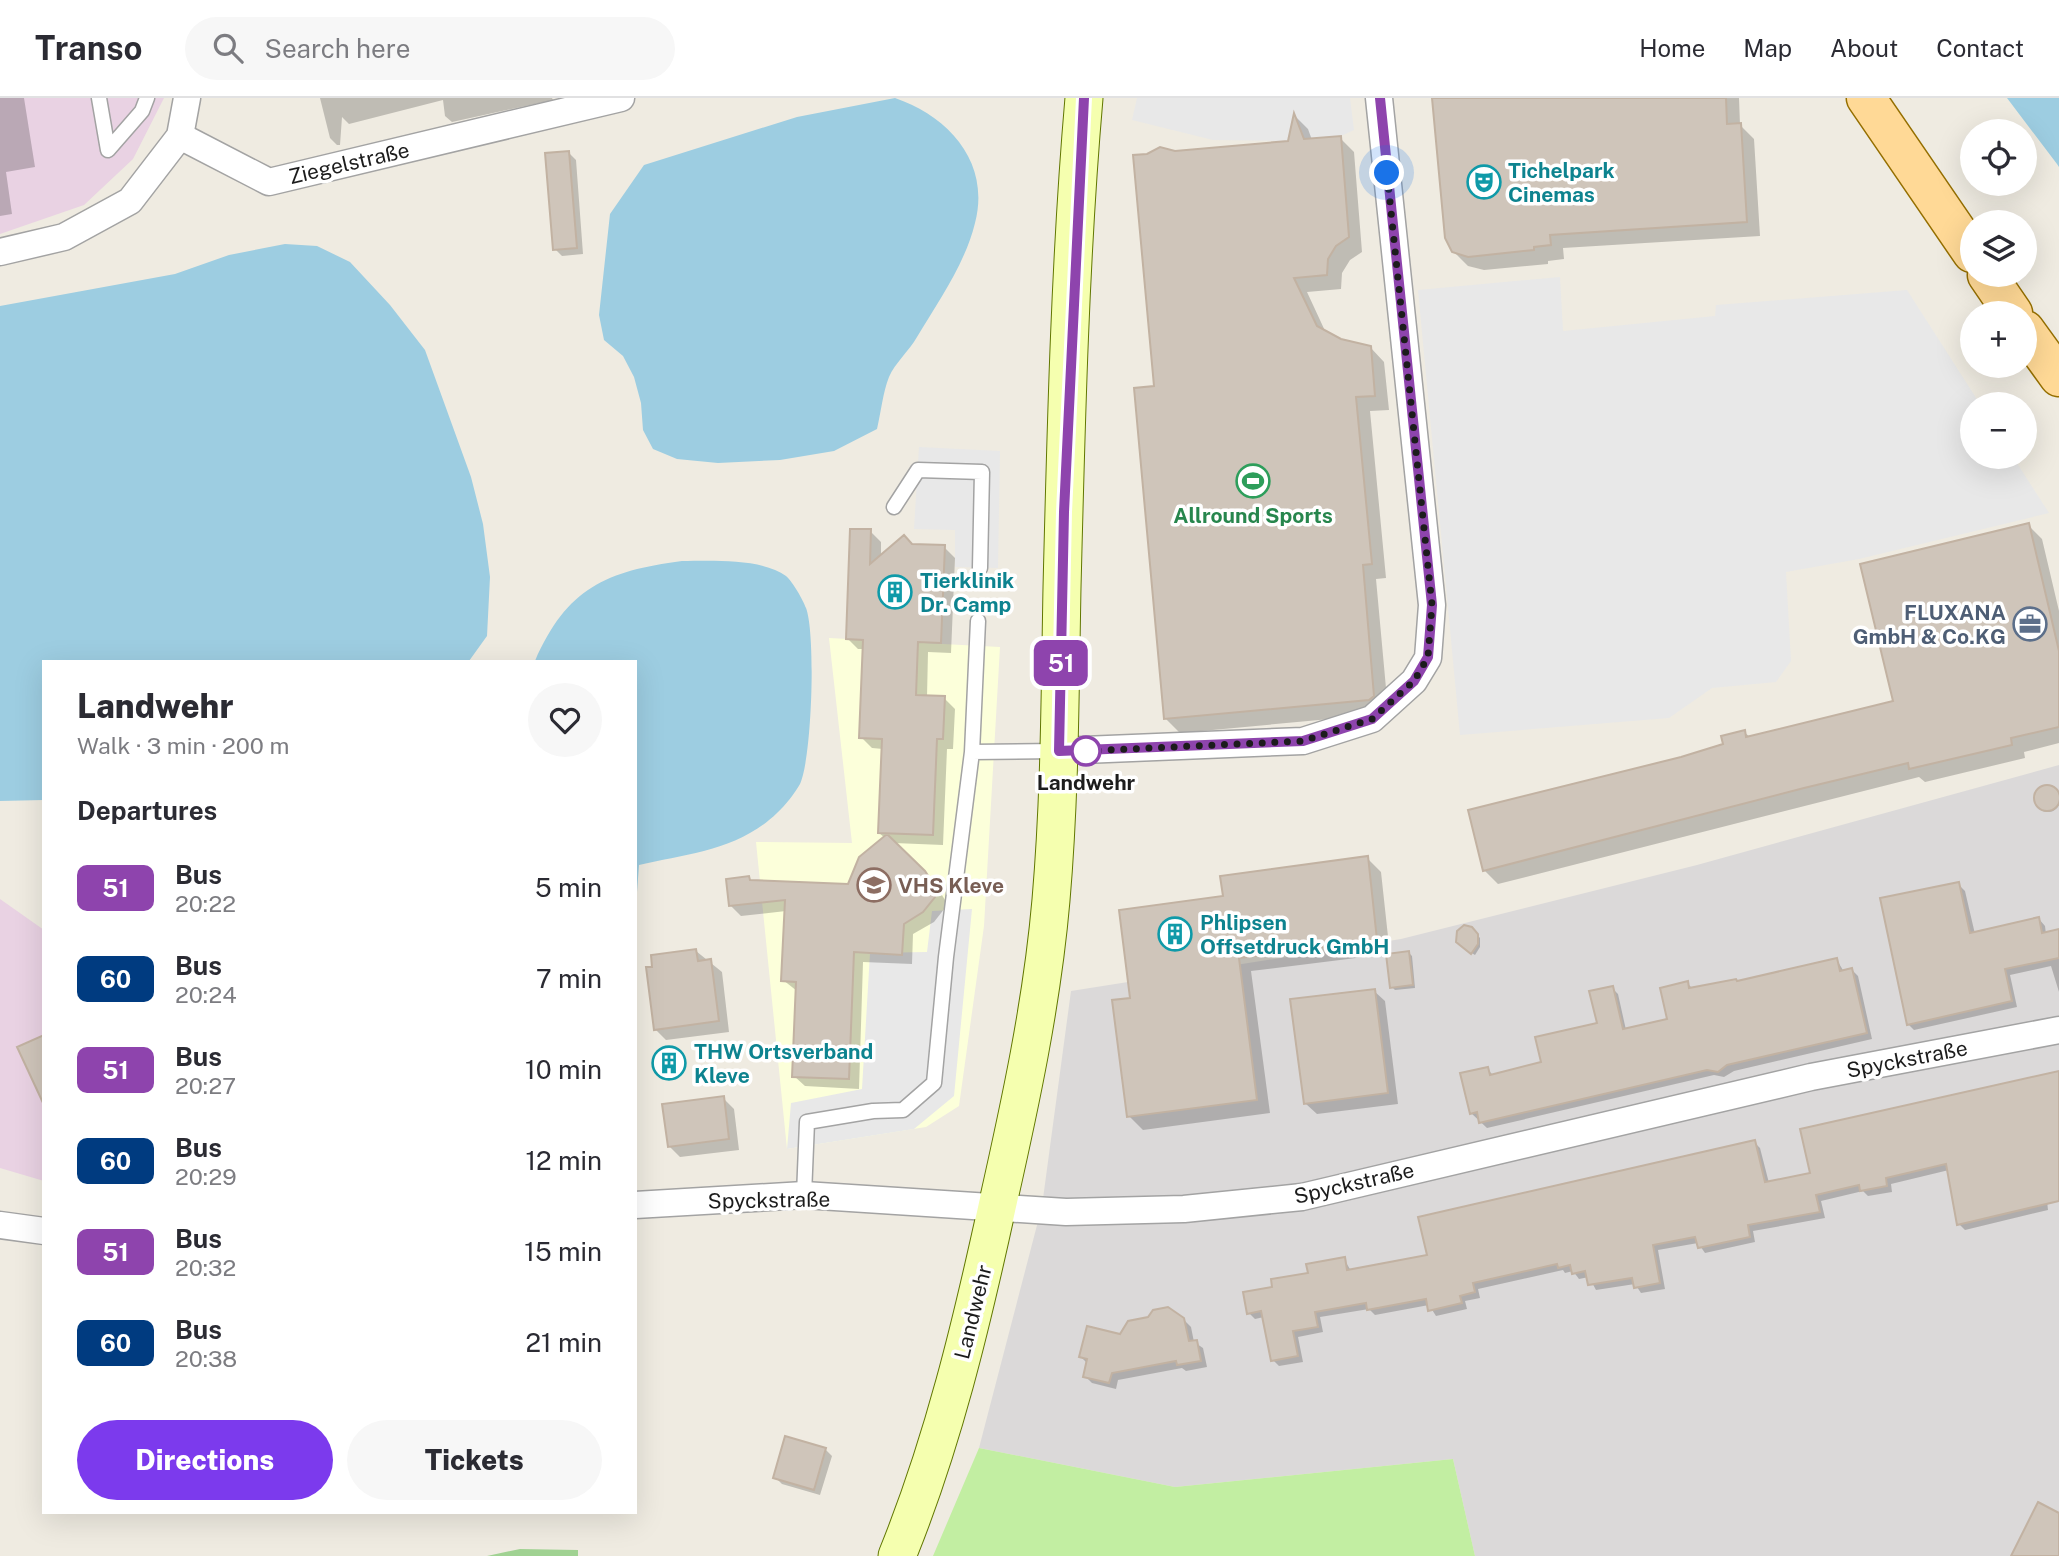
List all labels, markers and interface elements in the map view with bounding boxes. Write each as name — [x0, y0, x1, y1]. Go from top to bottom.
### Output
search box — [185, 17, 675, 80]
text: Transo — [35, 29, 143, 67]
icon: search — [209, 29, 247, 67]
text: Search here — [265, 33, 411, 64]
text: Home — [1639, 34, 1705, 62]
text: Map — [1743, 34, 1792, 62]
text: About — [1830, 34, 1898, 62]
text: Contact — [1936, 34, 2024, 62]
map controls — [1960, 119, 2037, 469]
button: locate — [1960, 119, 2037, 196]
street label: Ziegelstraße — [286, 137, 412, 189]
your location — [1369, 155, 1404, 190]
place label: Tichelpark Cinemas — [1508, 158, 1615, 207]
theatre icon: Tichelpark Cinemas — [1465, 163, 1503, 201]
button: layers — [1960, 210, 2037, 287]
button: + — [1960, 301, 2037, 378]
button: − — [1960, 392, 2037, 469]
sports icon: Allround Sports — [1234, 462, 1272, 500]
place label: Allround Sports — [1173, 503, 1333, 528]
place label: Tierklinik Dr. Camp — [920, 568, 1014, 617]
building icon: Tierklinik Dr. Camp — [876, 573, 914, 611]
place label: FLUXANA GmbH & Co.KG — [1853, 600, 2006, 649]
office icon: FLUXANA GmbH & Co.KG — [2011, 605, 2049, 643]
line badge: 51 — [1030, 640, 1092, 686]
text: 51 — [1048, 649, 1074, 677]
button: heart — [528, 683, 602, 757]
text: Landwehr — [77, 687, 233, 725]
text: Walk · 3 min · 200 m — [77, 732, 289, 759]
marker: Landwehr — [1071, 736, 1101, 766]
place label: Landwehr — [1037, 770, 1136, 795]
text: Departures — [77, 795, 217, 826]
text: Bus — [175, 859, 222, 890]
school or university icon: VHS Kleve — [855, 866, 893, 904]
text: 5 min — [535, 872, 602, 903]
place label: VHS Kleve — [898, 873, 1004, 898]
text: 51 — [102, 874, 129, 902]
text: 20:22 — [175, 890, 236, 917]
place label: Phlipsen Offsetdruck GmbH — [1200, 910, 1389, 959]
building icon: Phlipsen Offsetdruck GmbH — [1156, 915, 1194, 953]
text: Bus — [175, 950, 222, 981]
text: 7 min — [536, 963, 602, 994]
text: 60 — [100, 965, 131, 993]
text: 20:24 — [175, 981, 237, 1008]
street label: Spyckstraße — [1844, 1035, 1970, 1083]
place label: THW Ortsverband Kleve — [694, 1039, 873, 1088]
text: Bus — [175, 1041, 222, 1072]
building icon: THW Ortsverband Kleve — [650, 1044, 688, 1082]
text: 10 min — [525, 1054, 602, 1085]
text: 51 — [102, 1056, 129, 1084]
text: 20:27 — [175, 1072, 236, 1099]
text: Bus — [175, 1132, 222, 1163]
text: 12 min — [526, 1145, 602, 1176]
text: 60 — [100, 1147, 131, 1175]
street label: Spyckstraße — [1291, 1157, 1417, 1209]
text: 20:29 — [175, 1163, 237, 1190]
street label: Spyckstraße — [708, 1186, 830, 1214]
text: Bus — [175, 1223, 222, 1254]
text: 15 min — [524, 1236, 602, 1267]
text: 51 — [102, 1238, 129, 1266]
text: 20:32 — [175, 1254, 236, 1281]
street label: Landwehr — [949, 1262, 997, 1362]
text: Bus — [175, 1314, 222, 1345]
text: 21 min — [526, 1327, 602, 1358]
text: 60 — [100, 1329, 131, 1357]
text: 20:38 — [175, 1345, 237, 1372]
button: Directions — [77, 1420, 333, 1500]
button: Tickets — [347, 1420, 602, 1500]

